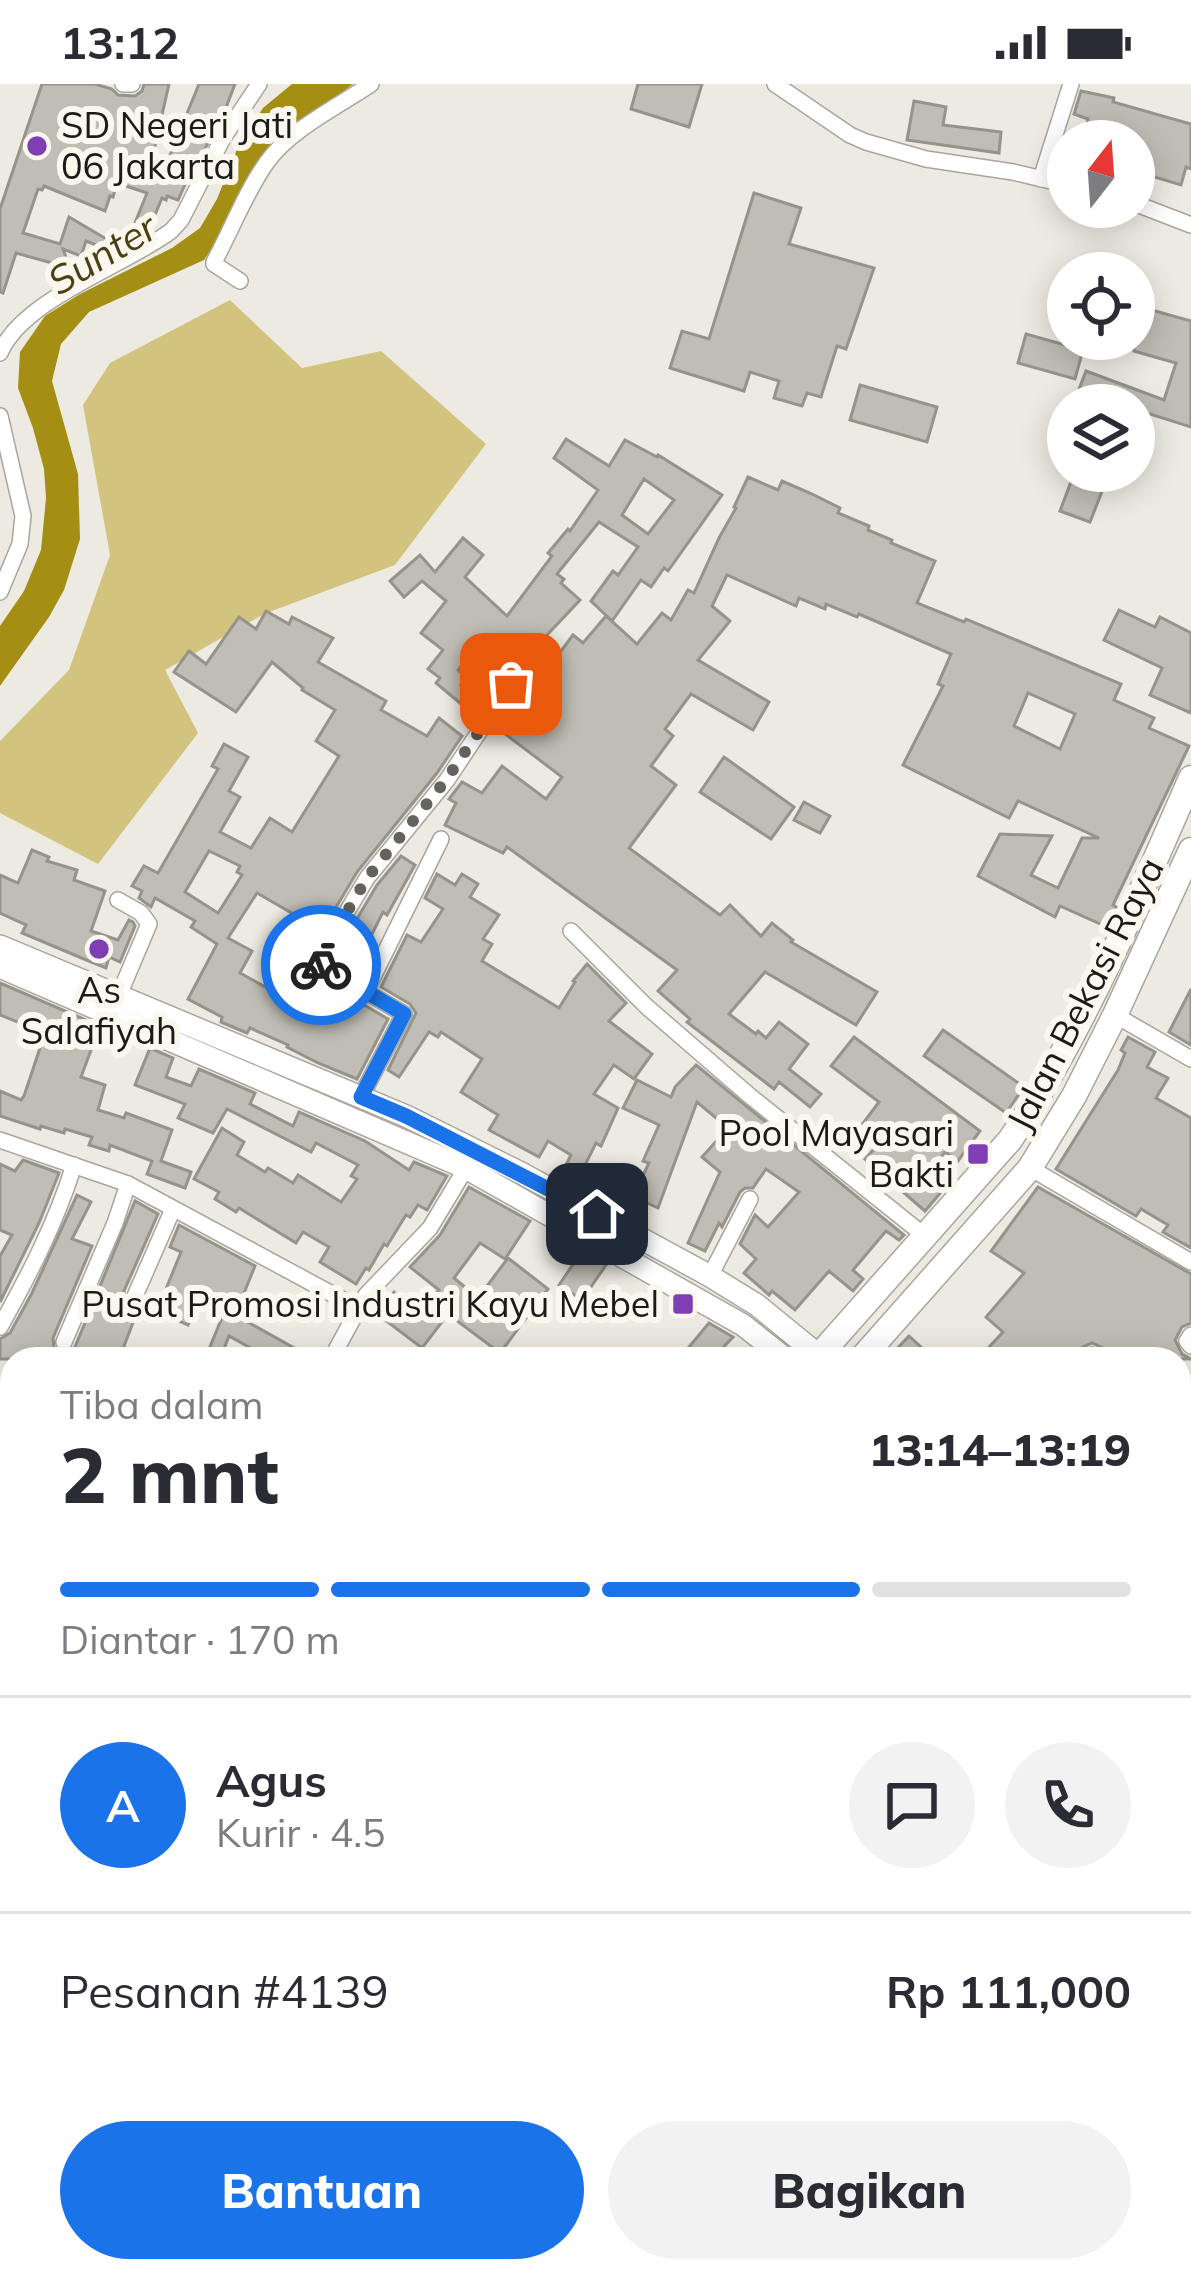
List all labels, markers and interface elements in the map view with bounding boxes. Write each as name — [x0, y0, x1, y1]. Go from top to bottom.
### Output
text: 13:12 — [60, 14, 179, 70]
place label: SD Negeri Jati 06 Jakarta — [61, 102, 293, 188]
north arrow — [1047, 120, 1155, 228]
map controls — [1047, 120, 1155, 492]
marker: SD Negeri Jati 06 Jakarta — [24, 133, 50, 159]
water label: Sunter — [38, 201, 167, 305]
button: locate — [1047, 252, 1155, 360]
button: layers — [1047, 384, 1155, 492]
pin — [460, 633, 562, 735]
icon: bag — [478, 651, 544, 717]
street label: Jalan Bekasi Raya — [996, 850, 1173, 1138]
courier — [261, 905, 381, 1025]
icon: bike — [288, 932, 354, 998]
marker: As Salafiyah — [86, 936, 112, 962]
place label: As Salafiyah — [21, 967, 177, 1053]
place label: Pool Mayasari Bakti — [719, 1110, 954, 1196]
marker: Pool Mayasari Bakti — [965, 1141, 991, 1167]
pin — [546, 1163, 648, 1265]
icon: home — [564, 1181, 630, 1247]
place label: Pusat Promosi Industri Kayu Mebel — [81, 1281, 659, 1326]
marker: Pusat Promosi Industri Kayu Mebel — [670, 1291, 696, 1317]
text: Tiba dalam — [60, 1380, 264, 1429]
text: 13:14–13:19 — [869, 1421, 1131, 1477]
text: 2 mnt — [60, 1425, 279, 1523]
text: Diantar · 170 m — [60, 1615, 340, 1664]
button: chat — [849, 1742, 975, 1868]
button: phone — [1005, 1742, 1131, 1868]
text: Agus — [216, 1752, 327, 1808]
text: A — [106, 1777, 140, 1833]
text: Kurir · 4.5 — [216, 1808, 386, 1857]
text: Pesanan #4139 — [60, 1963, 389, 2019]
text: Rp 111,000 — [886, 1963, 1131, 2019]
button: Bantuan — [60, 2121, 584, 2259]
button: Bagikan — [608, 2121, 1131, 2259]

